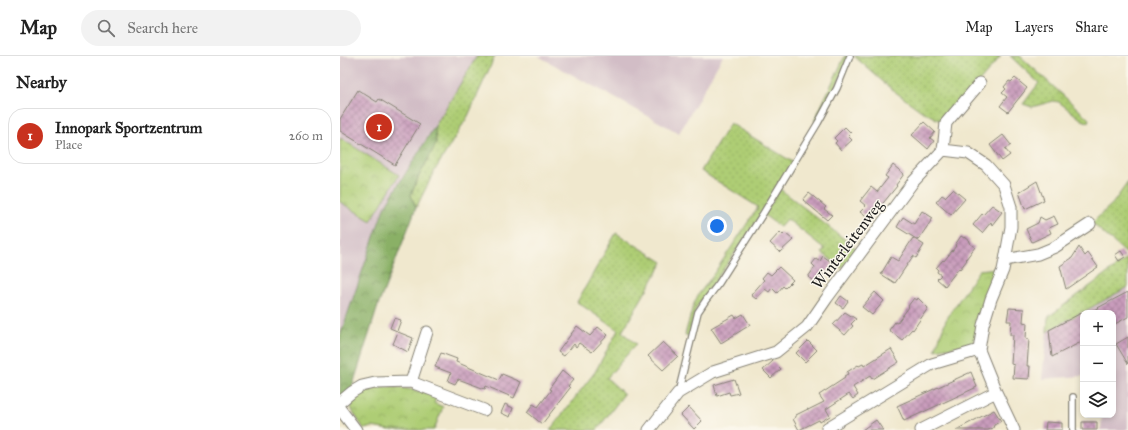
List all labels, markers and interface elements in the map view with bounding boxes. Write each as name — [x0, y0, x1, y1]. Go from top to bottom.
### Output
search box — [81, 10, 361, 46]
text: Map — [20, 16, 57, 39]
icon: search — [95, 17, 117, 39]
text: Search here — [127, 19, 198, 37]
text: Map — [965, 19, 993, 36]
text: Layers — [1015, 19, 1053, 36]
text: Share — [1075, 19, 1108, 36]
text: Nearby — [16, 72, 67, 93]
pin: 1 — [366, 112, 392, 142]
text: Innopark Sportzentrum — [55, 119, 202, 137]
text: 1 — [27, 128, 33, 144]
text: 260 m — [289, 128, 323, 144]
text: Place — [55, 137, 82, 153]
street label: Winterleitenweg — [808, 195, 888, 293]
your location — [707, 216, 727, 236]
map controls — [1080, 310, 1116, 418]
button: + — [1080, 310, 1116, 346]
button: − — [1080, 346, 1116, 382]
button: layers — [1080, 382, 1116, 418]

